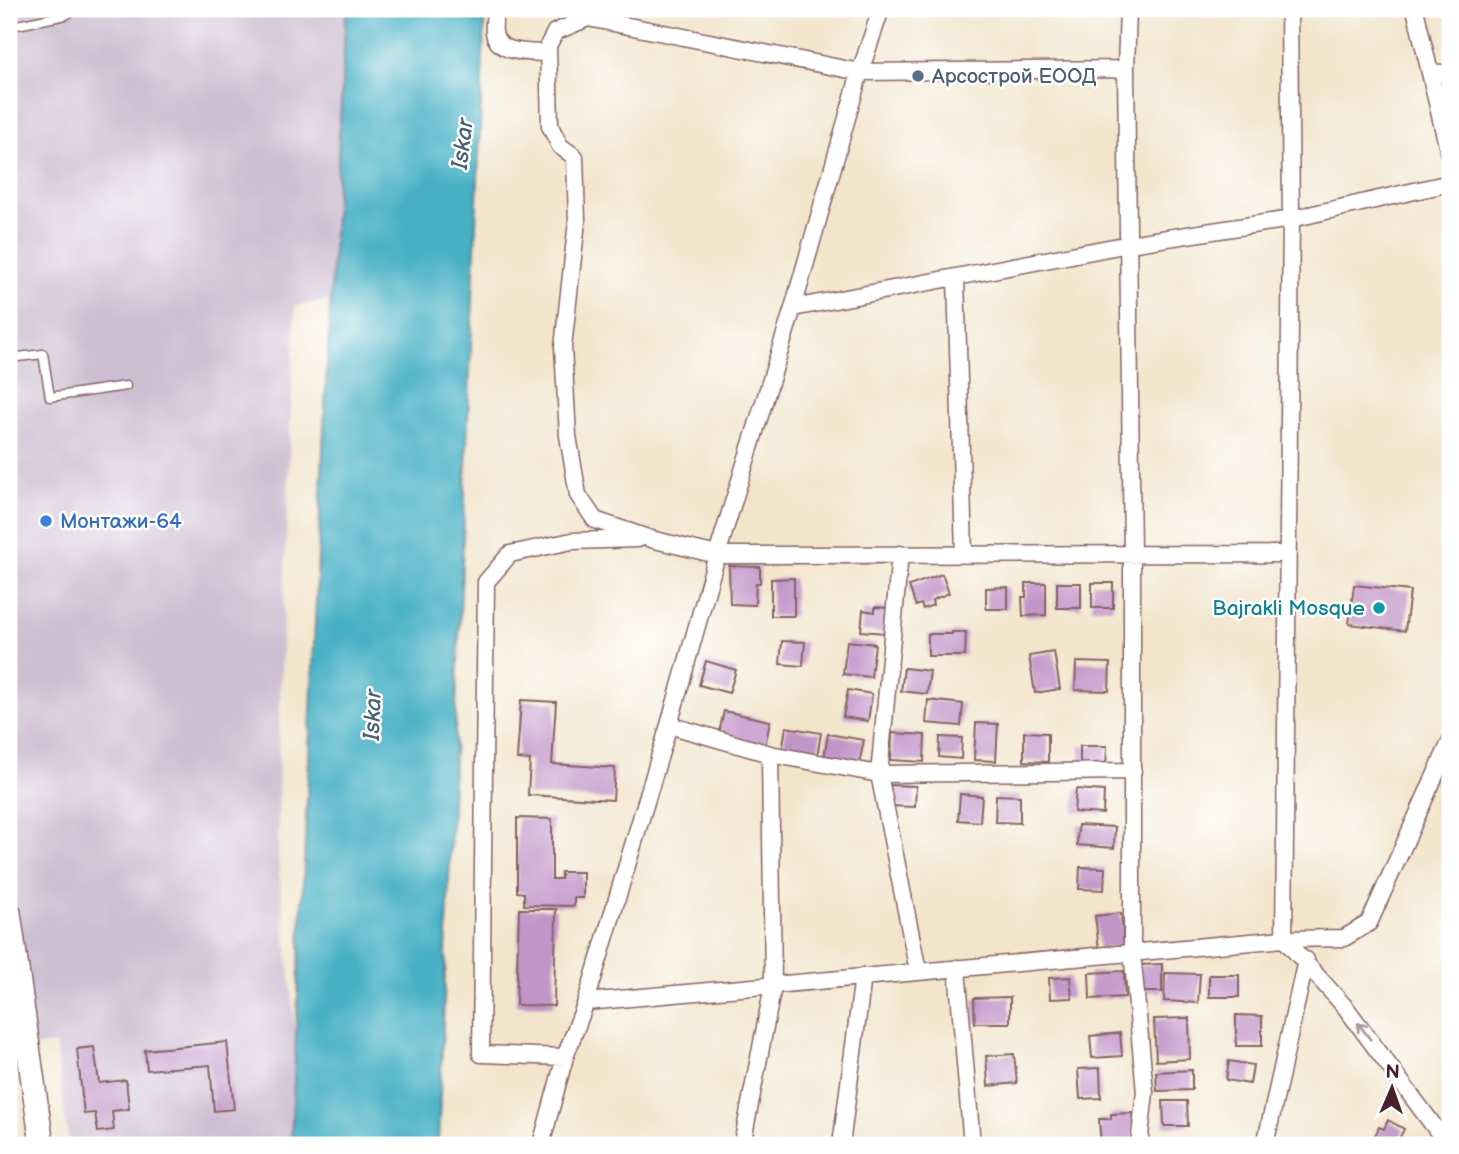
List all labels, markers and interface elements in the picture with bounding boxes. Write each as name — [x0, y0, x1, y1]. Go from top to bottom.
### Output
place label: Арсострой ЕООД — [931, 64, 1097, 89]
marker: Арсострой ЕООД — [910, 68, 926, 84]
water label: Iskar — [446, 115, 480, 172]
place label: Монтажи-64 — [60, 509, 182, 534]
marker: Монтажи-64 — [38, 513, 54, 529]
place label: Bajrakli Mosque — [1212, 596, 1365, 621]
marker: Bajrakli Mosque — [1371, 600, 1387, 616]
water label: Iskar — [358, 687, 388, 742]
one-way arrow — [1356, 1023, 1371, 1041]
north arrow — [1358, 1052, 1428, 1122]
text: N — [1385, 1061, 1400, 1084]

